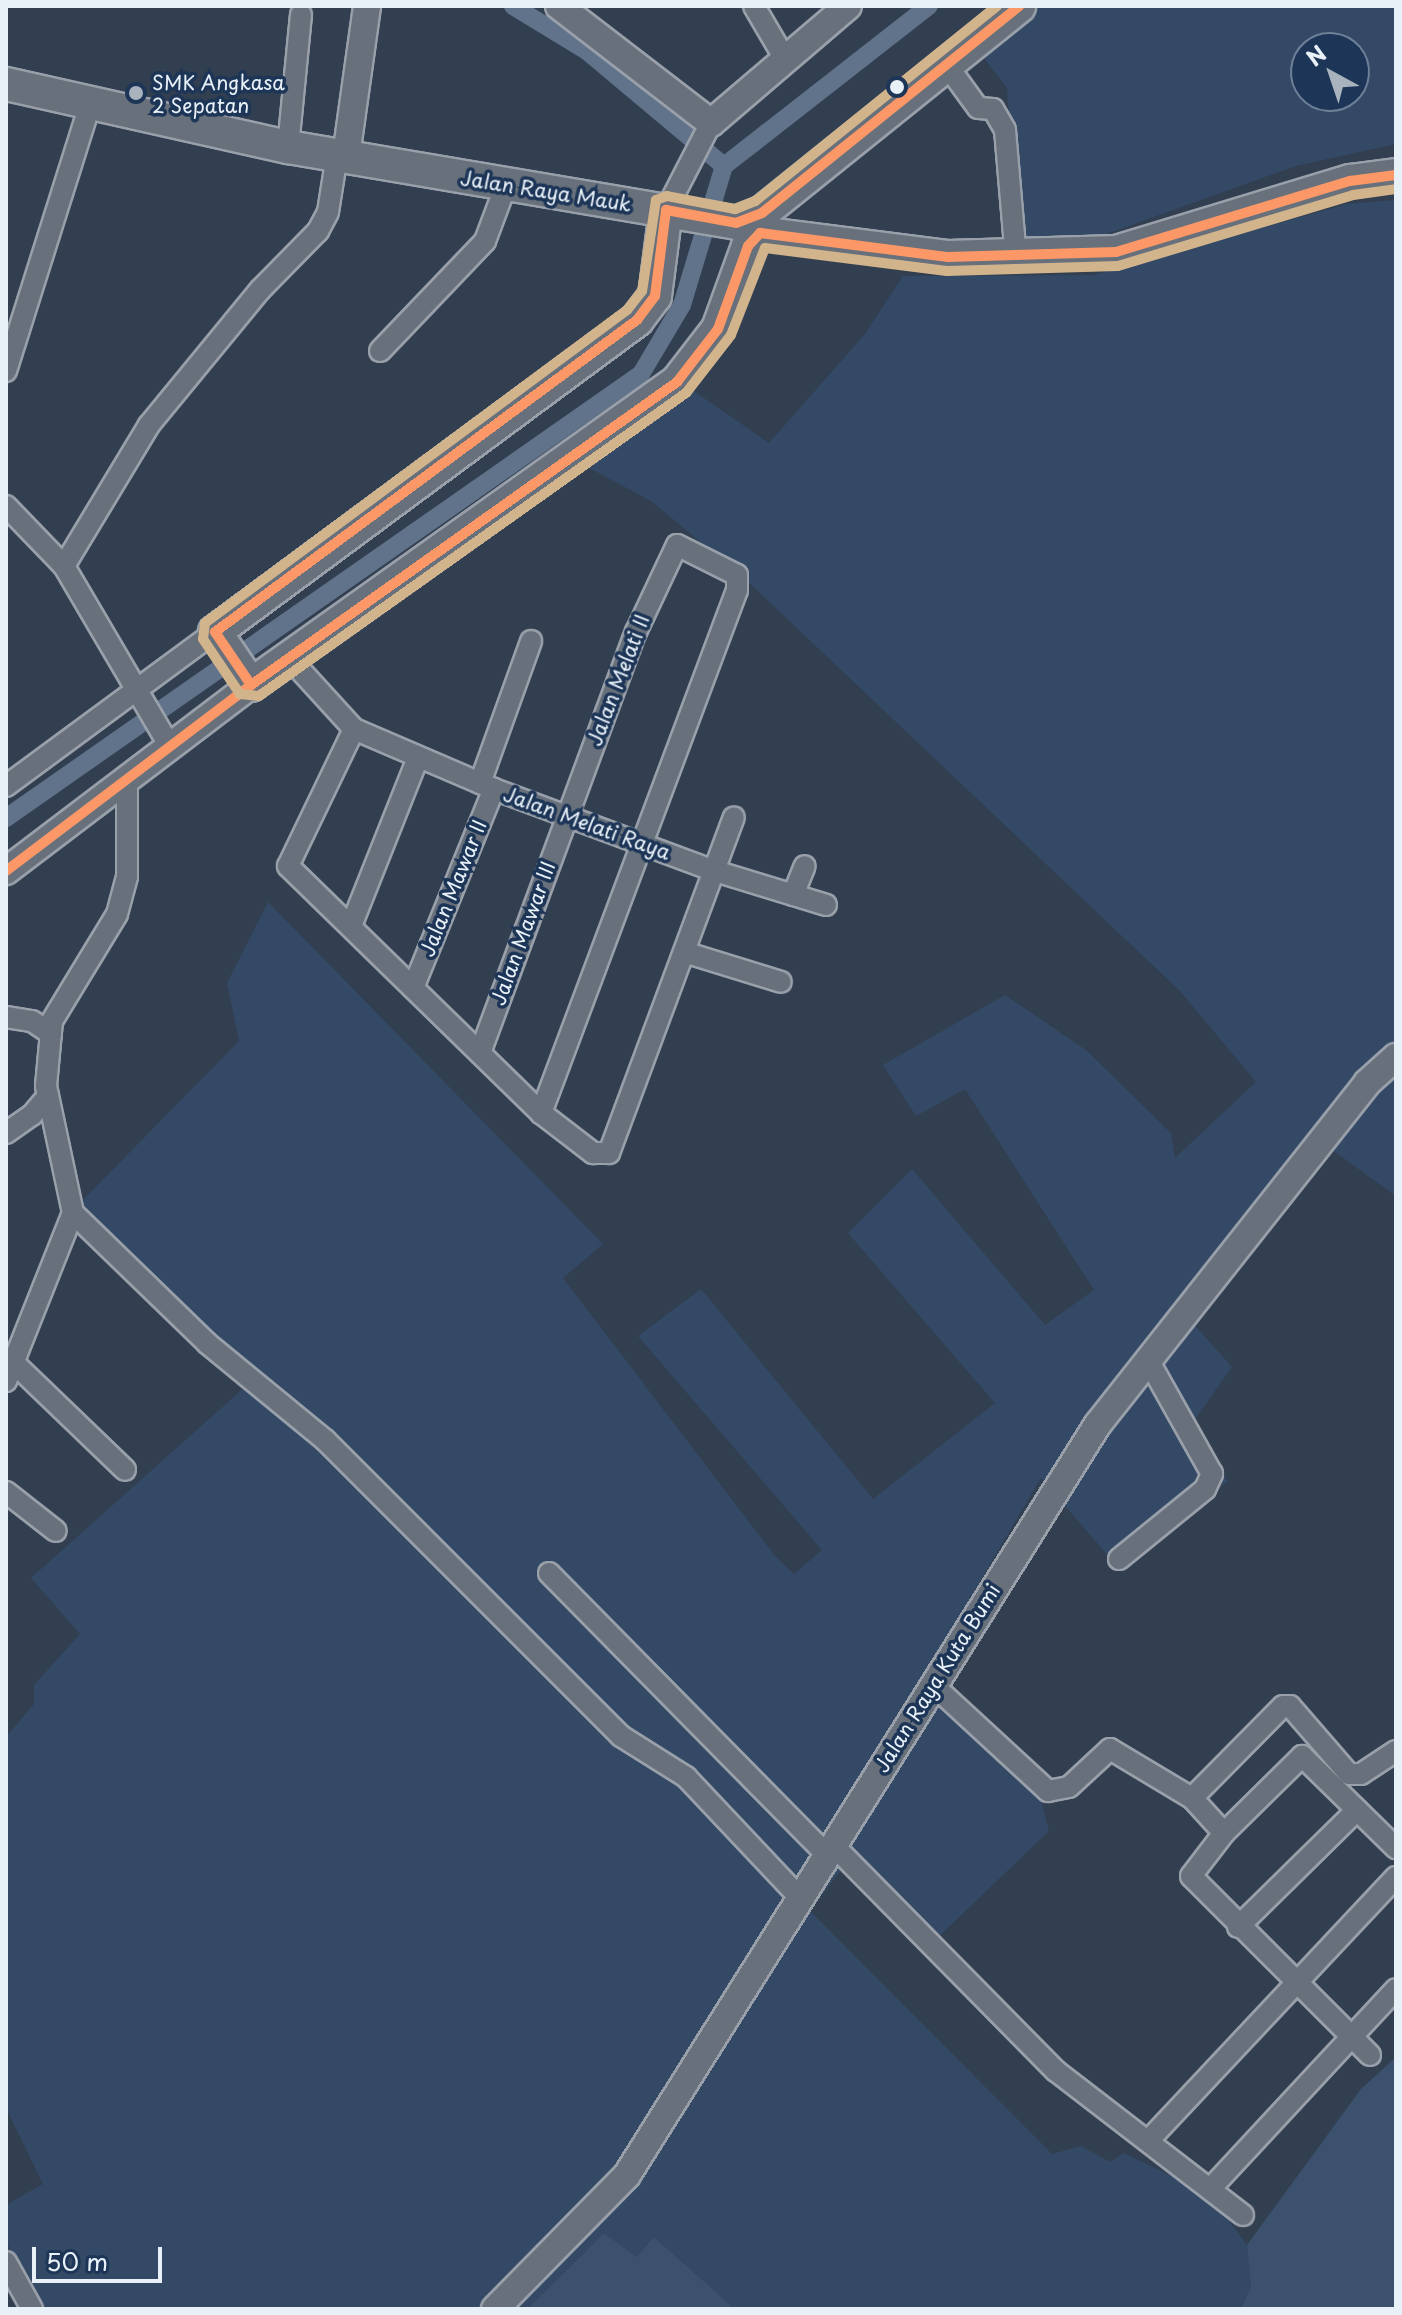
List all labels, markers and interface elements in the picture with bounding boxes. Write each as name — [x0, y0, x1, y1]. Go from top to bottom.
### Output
north arrow — [1290, 32, 1370, 112]
text: N — [1298, 37, 1333, 73]
place label: SMK Angkasa 2 Sepatan — [152, 70, 290, 117]
unlabelled marker — [889, 79, 905, 95]
marker: SMK Angkasa 2 Sepatan — [127, 84, 145, 102]
street label: Jalan Raya Mauk — [459, 166, 633, 216]
street label: Jalan Melati II — [582, 610, 654, 750]
street label: Jalan Melati Raya — [500, 781, 674, 865]
street label: Jalan Mawar II — [414, 816, 492, 960]
street label: Jalan Mawar III — [486, 857, 560, 1009]
street label: Jalan Raya Kuta Bumi — [869, 1579, 1005, 1777]
scale bar — [36, 2231, 166, 2281]
text: 50 m — [46, 2243, 108, 2279]

